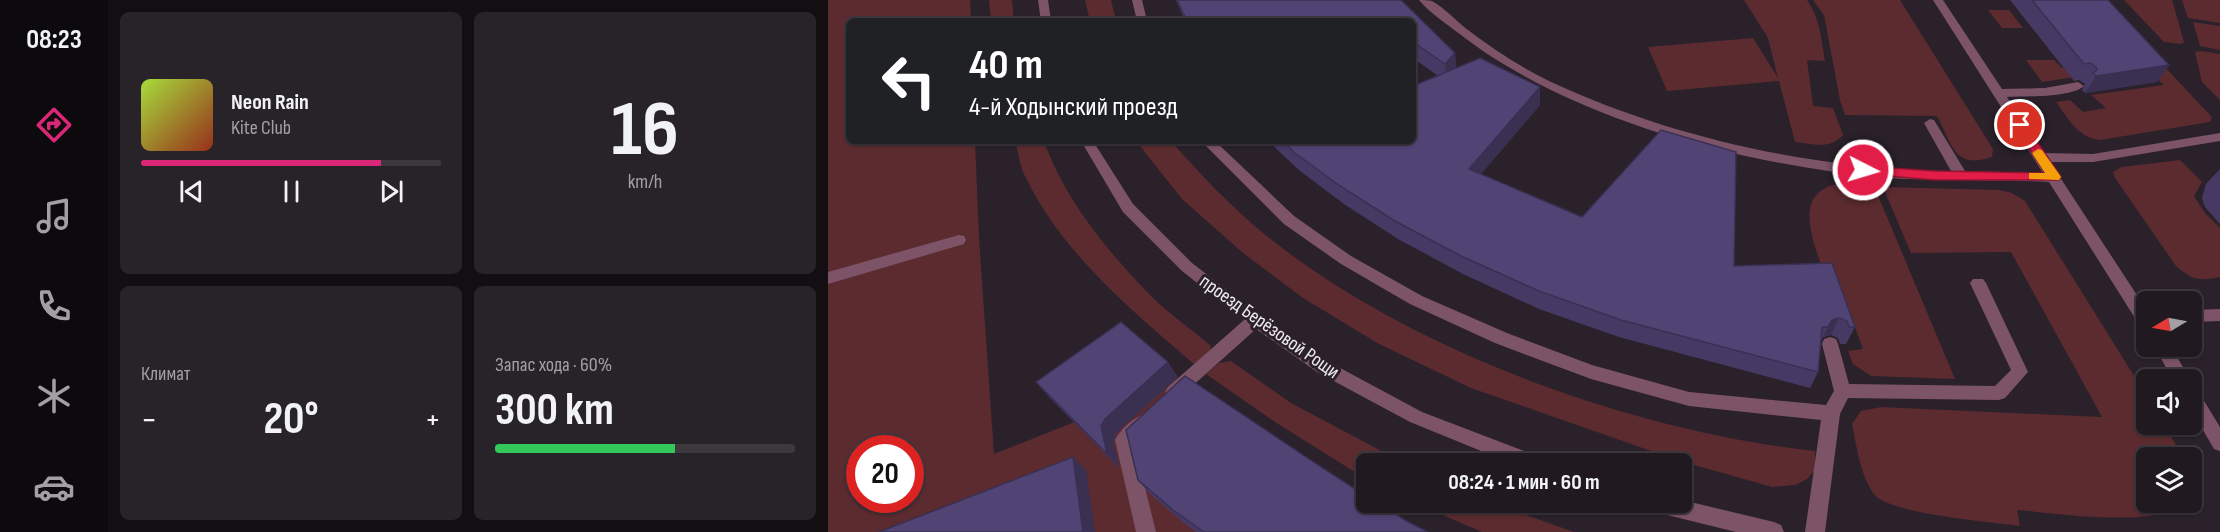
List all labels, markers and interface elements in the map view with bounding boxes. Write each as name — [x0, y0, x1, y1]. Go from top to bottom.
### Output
text: 08:23 — [26, 24, 82, 56]
text: 40 m — [969, 40, 1043, 91]
icon: left — [870, 42, 948, 120]
text: 16 — [611, 84, 679, 177]
text: Neon Rain — [231, 89, 309, 116]
text: 4-й Ходынский проезд — [969, 91, 1177, 123]
pin — [1994, 99, 2045, 150]
icon: directions — [33, 104, 75, 146]
icon: arrive — [2003, 108, 2036, 141]
text: Kite Club — [231, 116, 291, 140]
position arrow — [1831, 138, 1895, 202]
text: km/h — [628, 170, 662, 194]
icon: previous — [175, 175, 208, 208]
icon: pause — [275, 175, 308, 208]
icon: next — [375, 175, 408, 208]
icon: music — [33, 195, 75, 237]
street label: проезд Берёзовой Рощи — [1195, 270, 1344, 384]
icon: phone — [33, 285, 75, 327]
north arrow — [2136, 291, 2202, 357]
map controls — [2136, 291, 2202, 513]
text: Запас хода · 60% — [495, 353, 612, 377]
text: Климат — [141, 362, 191, 386]
button: sound — [2136, 369, 2202, 435]
icon: climate — [33, 375, 75, 417]
text: 300 km — [495, 383, 614, 438]
text: 20° — [263, 392, 319, 447]
text: − — [141, 400, 157, 440]
text: + — [425, 400, 441, 440]
speed limit sign: 20 — [846, 435, 924, 513]
button: layers — [2136, 447, 2202, 513]
icon: car — [33, 466, 75, 508]
text: 08:24 · 1 мин · 60 m — [1448, 469, 1600, 496]

